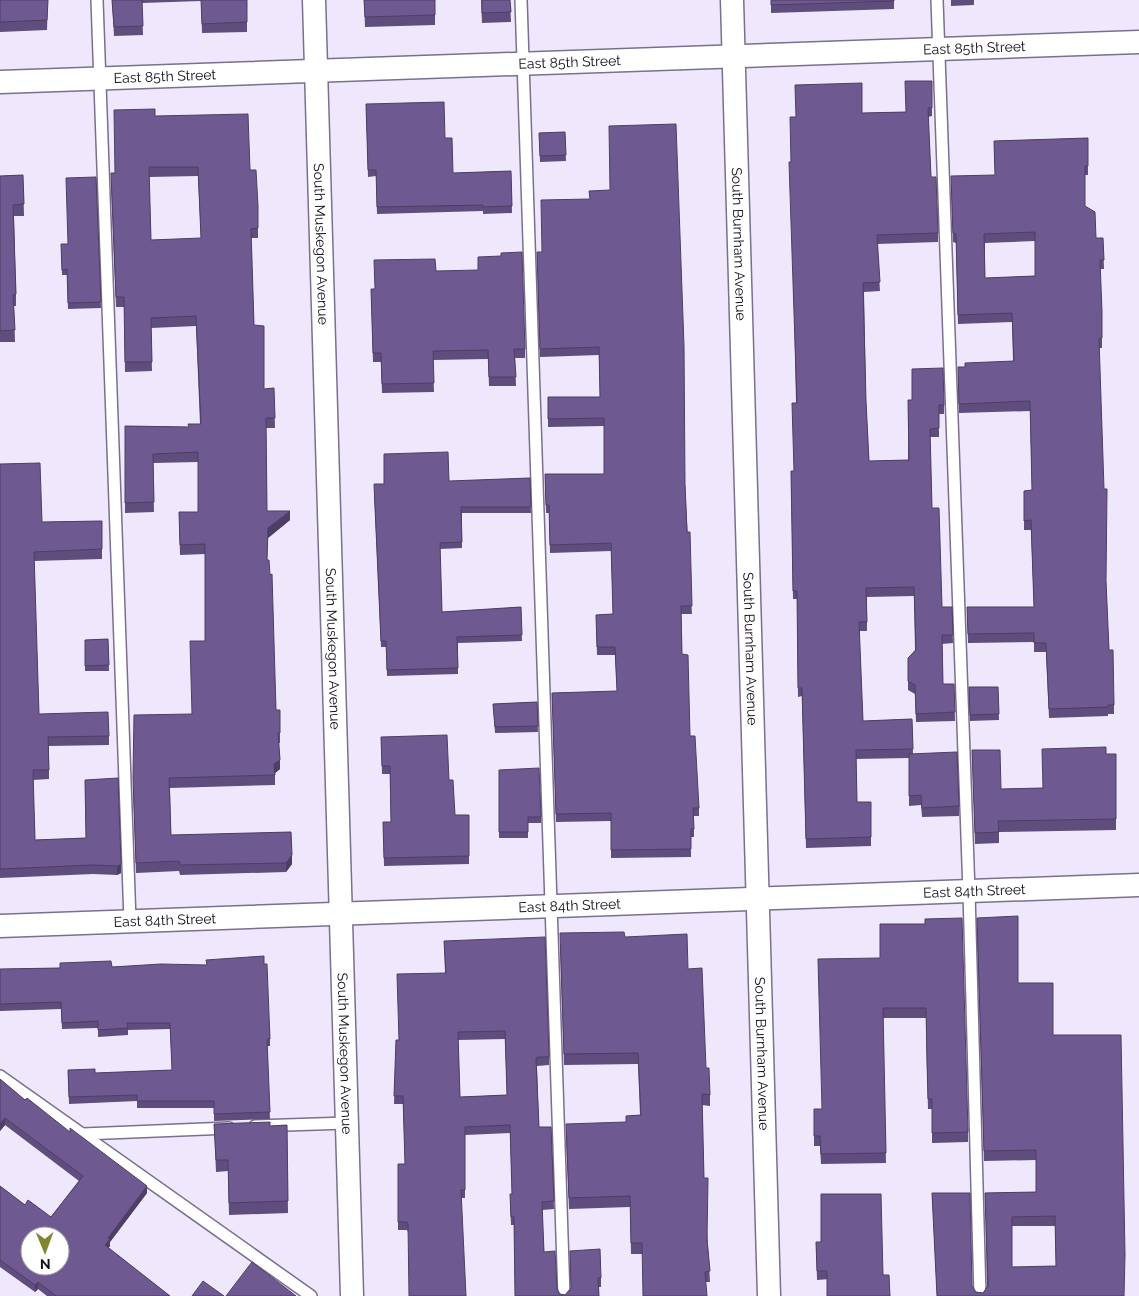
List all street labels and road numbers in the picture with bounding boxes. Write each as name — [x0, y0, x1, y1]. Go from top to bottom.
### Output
street label: East 85th Street — [923, 38, 1026, 58]
street label: East 85th Street — [518, 52, 621, 72]
street label: East 85th Street — [113, 66, 217, 86]
street label: South Muskegon Avenue — [311, 163, 332, 325]
street label: South Burnham Avenue — [729, 167, 749, 321]
street label: South Muskegon Avenue — [323, 568, 343, 730]
street label: South Burnham Avenue — [740, 572, 761, 726]
street label: East 84th Street — [923, 881, 1026, 901]
street label: East 84th Street — [518, 896, 621, 915]
street label: East 84th Street — [113, 910, 217, 930]
street label: South Muskegon Avenue — [335, 972, 355, 1135]
street label: South Burnham Avenue — [752, 977, 772, 1130]

